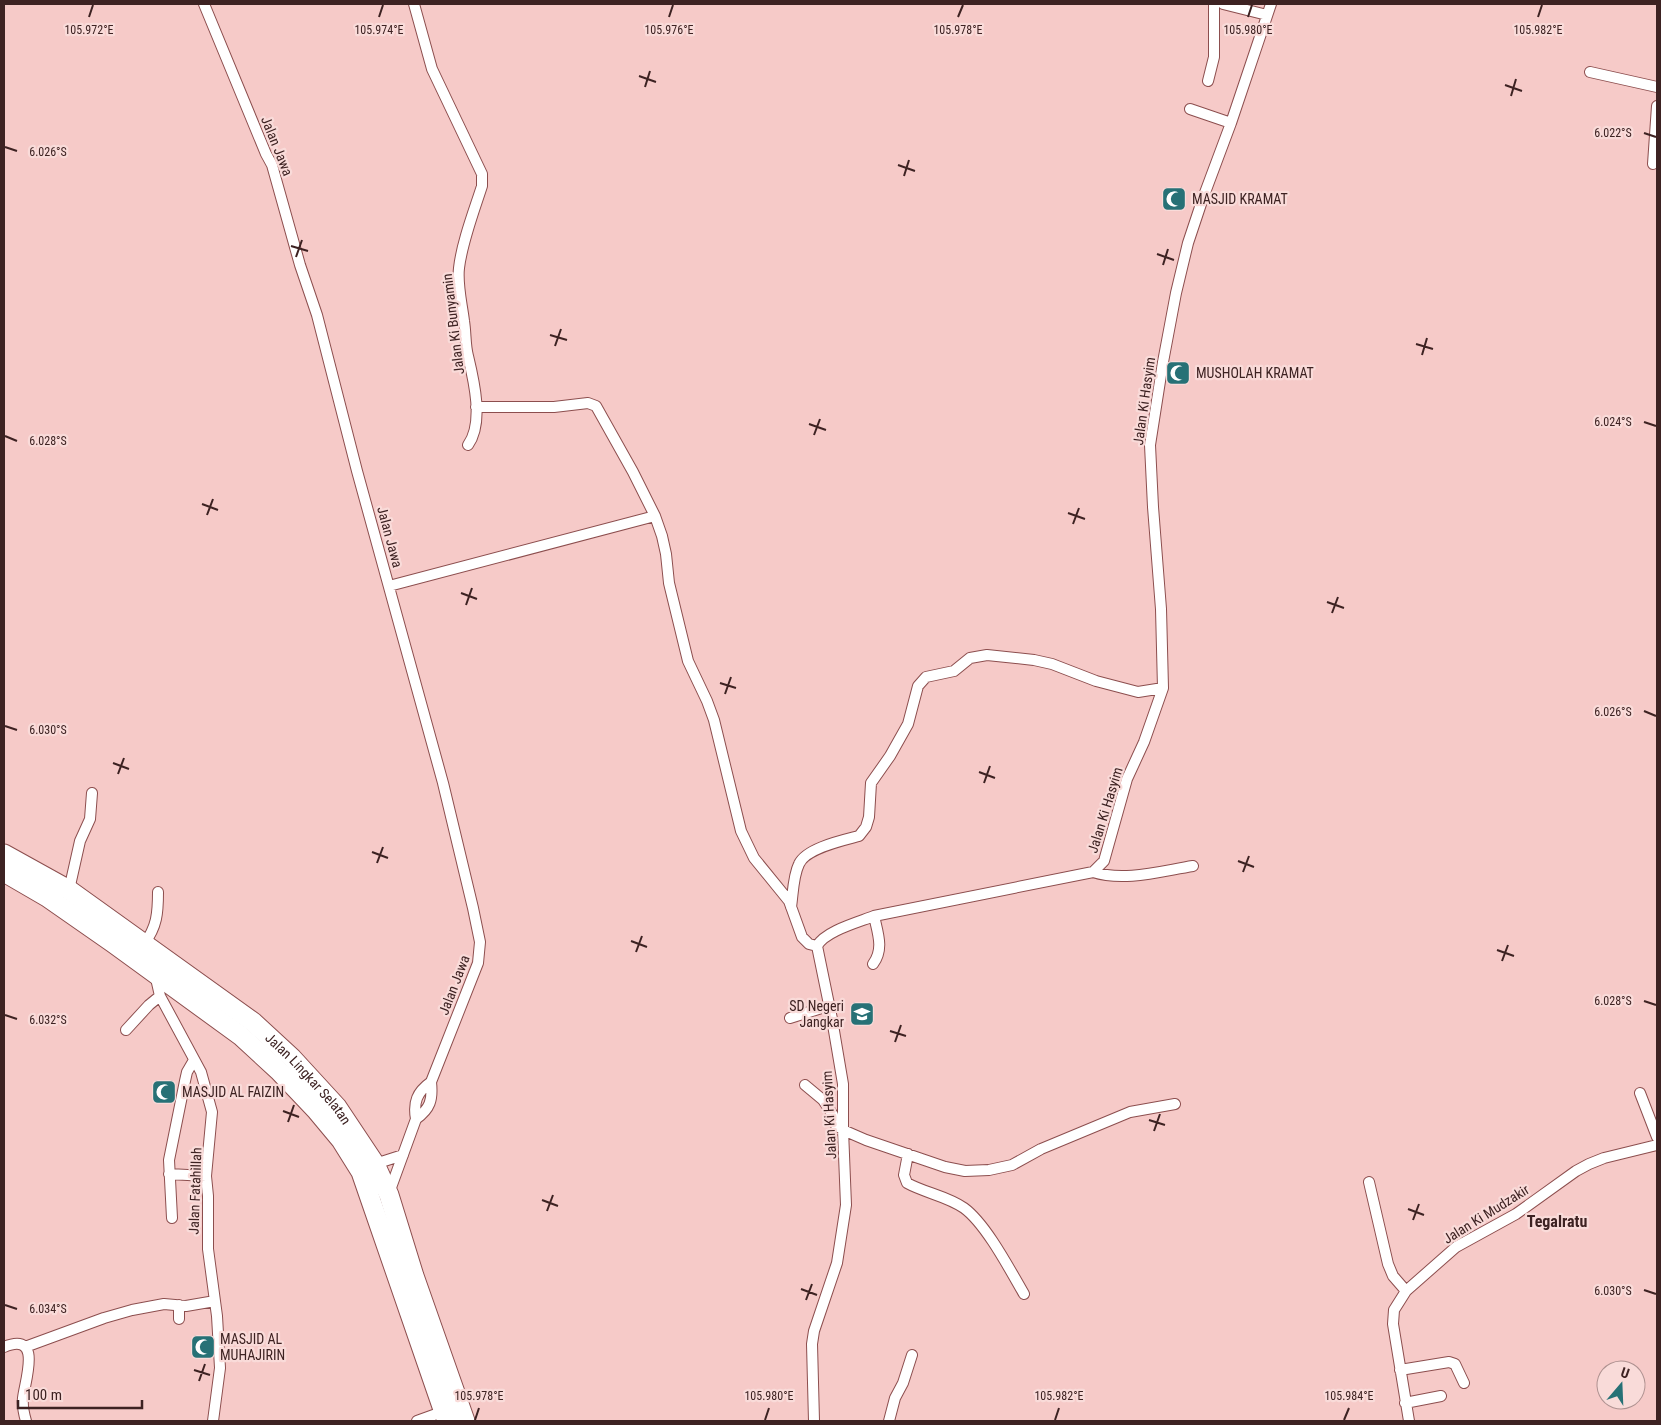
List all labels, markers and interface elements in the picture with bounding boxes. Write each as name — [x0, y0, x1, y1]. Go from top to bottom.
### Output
text: 105.972°E — [64, 23, 114, 37]
text: 105.974°E — [354, 23, 404, 37]
text: 105.976°E — [644, 23, 694, 37]
text: 105.978°E — [933, 23, 983, 37]
text: 105.980°E — [1223, 23, 1273, 37]
text: 105.982°E — [1513, 23, 1563, 37]
street label: Jalan Jawa — [258, 114, 296, 178]
text: 6.022°S — [1594, 126, 1632, 140]
text: 6.026°S — [29, 145, 67, 159]
mosque icon: MASJID KRAMAT — [1161, 186, 1187, 212]
place label: MASJID KRAMAT — [1192, 191, 1288, 207]
street label: Jalan Ki Bunyamin — [439, 273, 467, 375]
street label: Jalan Ki Hasyim — [1130, 356, 1158, 446]
mosque icon: MUSHOLAH KRAMAT — [1165, 360, 1191, 386]
place label: MUSHOLAH KRAMAT — [1196, 365, 1314, 381]
text: 6.024°S — [1594, 415, 1632, 429]
text: 6.028°S — [29, 434, 67, 448]
street label: Jalan Jawa — [374, 505, 406, 569]
text: 6.026°S — [1594, 705, 1632, 719]
text: 6.030°S — [29, 723, 67, 737]
street label: Jalan Ki Hasyim — [1084, 765, 1126, 855]
street label: Jalan Jawa — [435, 953, 473, 1017]
text: 6.028°S — [1594, 994, 1632, 1008]
place label: SD Negeri Jangkar — [789, 998, 844, 1030]
school or university icon: SD Negeri Jangkar — [849, 1001, 875, 1027]
text: 6.032°S — [29, 1013, 67, 1027]
street label: Jalan Lingkar Selatan — [262, 1030, 354, 1127]
street label: Jalan Ki Hasyim — [819, 1070, 839, 1160]
mosque icon: MASJID AL FAIZIN — [151, 1079, 177, 1105]
place label: MASJID AL FAIZIN — [182, 1084, 284, 1100]
street label: Jalan Fatahillah — [185, 1147, 205, 1235]
street label: Jalan Ki Mudzakir — [1440, 1181, 1532, 1247]
district label: Tegalratu — [1527, 1212, 1587, 1231]
text: 6.030°S — [1594, 1284, 1632, 1298]
text: 6.034°S — [29, 1302, 67, 1316]
place label: MASJID AL MUHAJIRIN — [220, 1331, 285, 1363]
mosque icon: MASJID AL MUHAJIRIN — [190, 1334, 216, 1360]
north arrow — [1596, 1360, 1646, 1410]
text: U — [1619, 1364, 1632, 1382]
scale bar — [18, 1378, 141, 1410]
text: 100 m — [25, 1386, 62, 1404]
text: 105.978°E — [454, 1389, 504, 1403]
text: 105.980°E — [744, 1389, 794, 1403]
text: 105.982°E — [1034, 1389, 1084, 1403]
text: 105.984°E — [1324, 1389, 1374, 1403]

